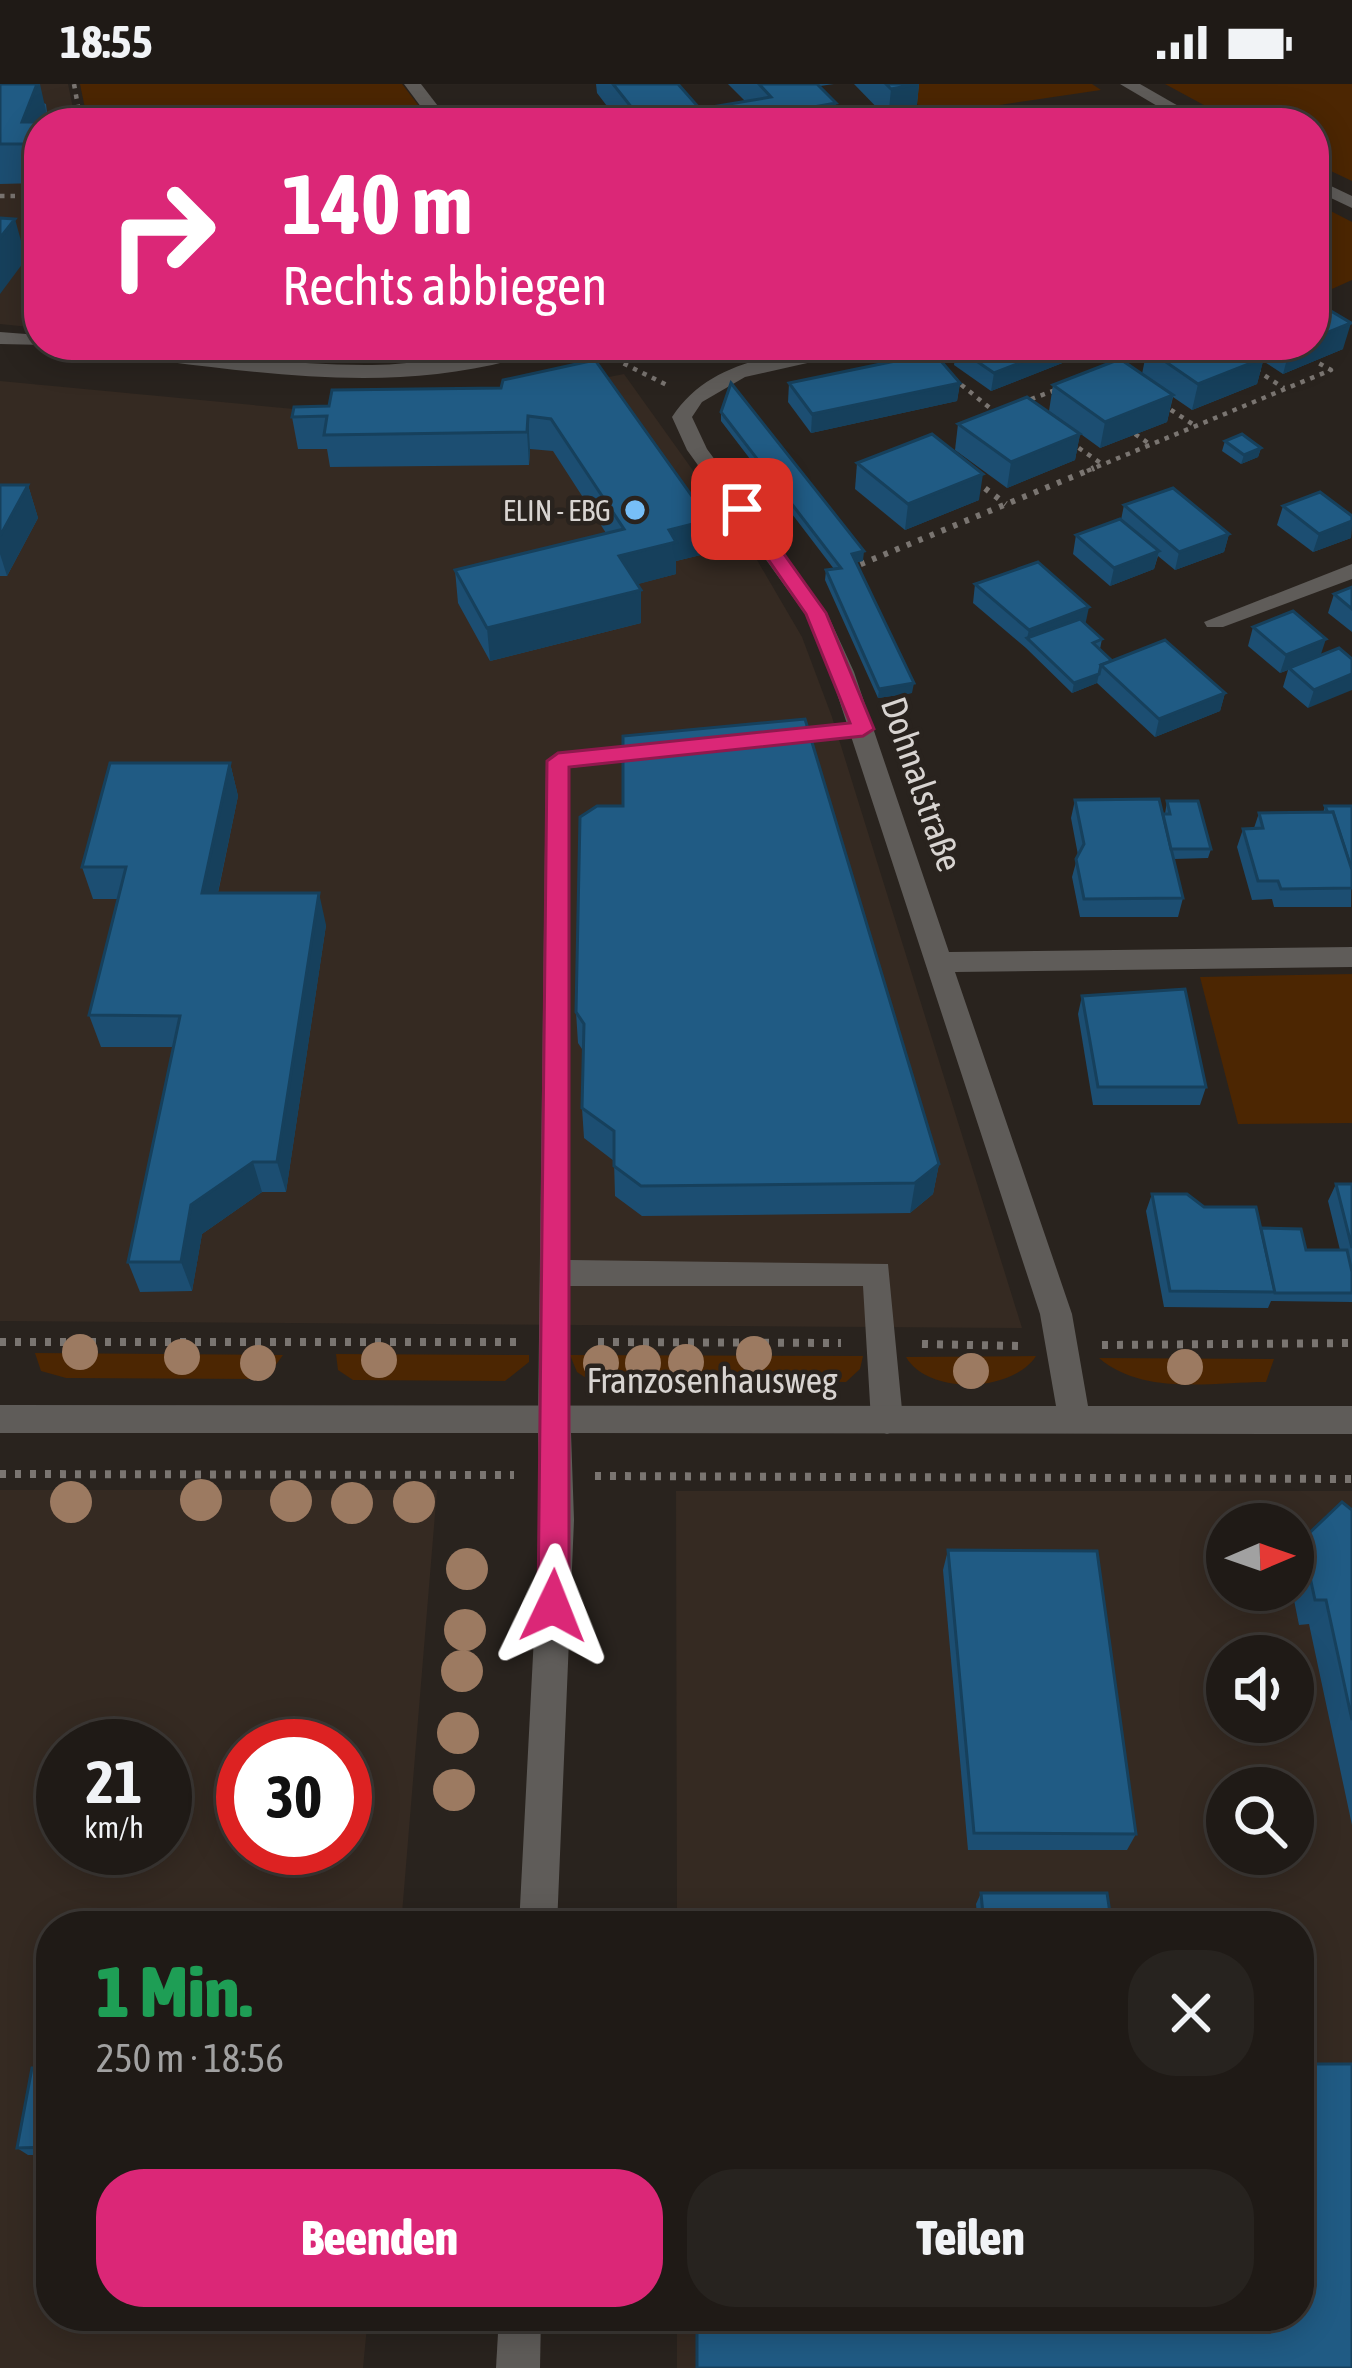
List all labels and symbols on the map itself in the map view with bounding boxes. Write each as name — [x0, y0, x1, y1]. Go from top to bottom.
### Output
pin — [691, 458, 793, 560]
place label: ELIN - EBG — [503, 493, 611, 527]
marker: ELIN - EBG — [622, 497, 648, 523]
street label: Dohnalstraße — [873, 691, 971, 877]
street label: Franzosenhausweg — [586, 1359, 838, 1401]
north arrow — [1206, 1503, 1314, 1611]
position arrow — [490, 1543, 616, 1669]
speed limit sign: 30 — [216, 1719, 372, 1875]

